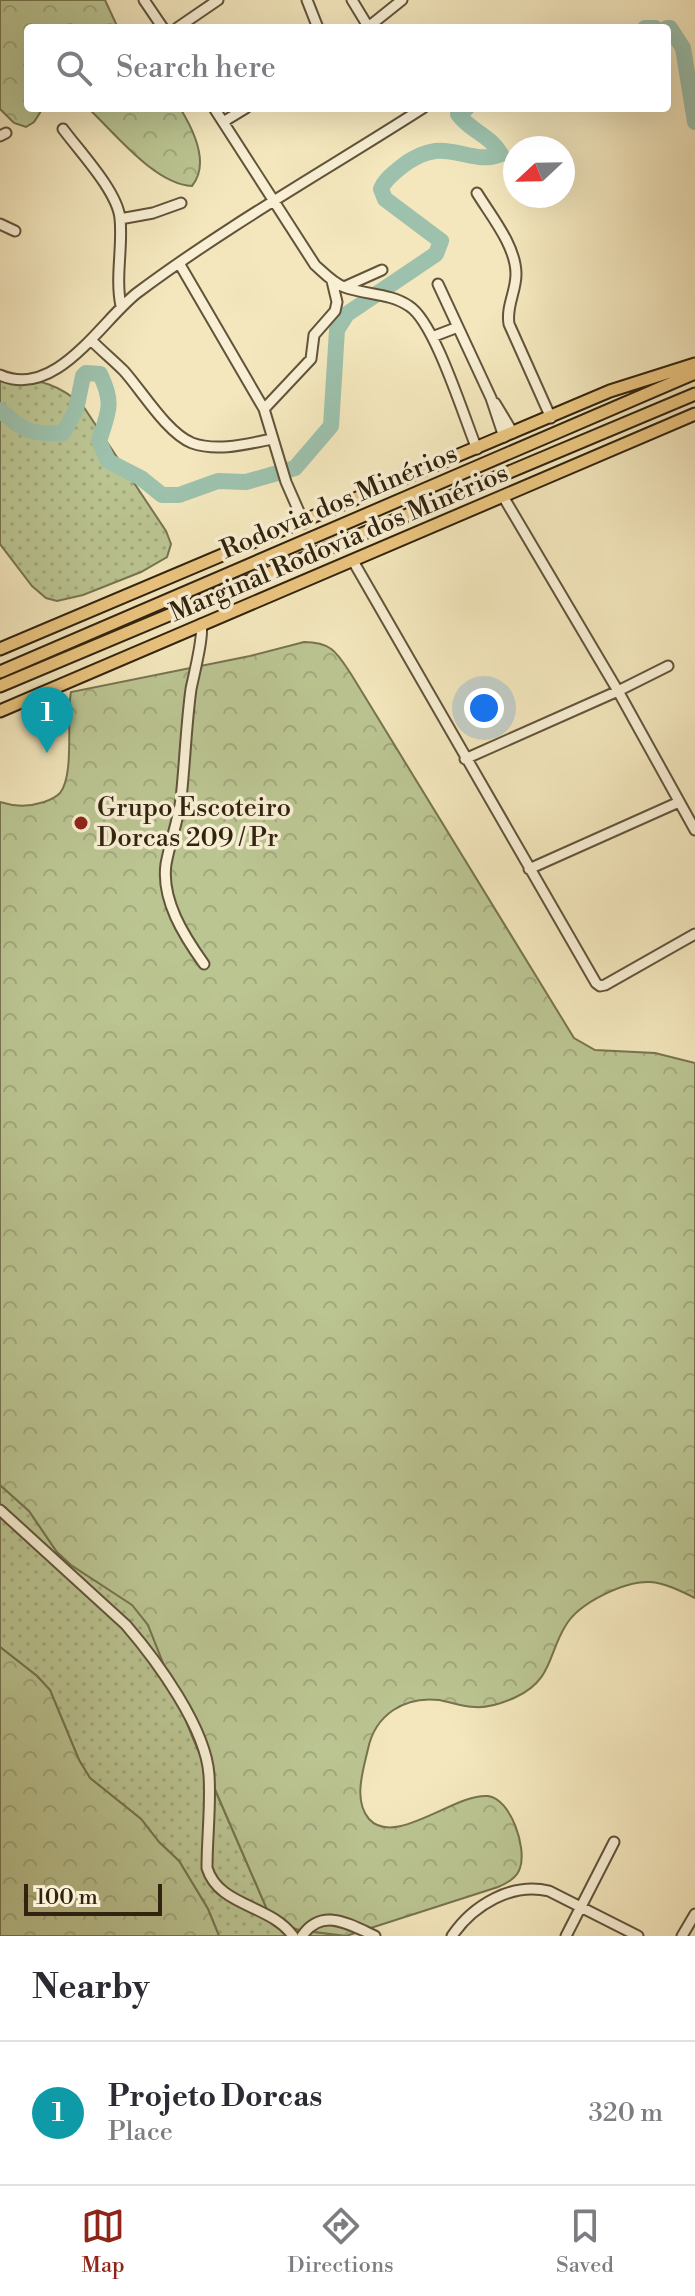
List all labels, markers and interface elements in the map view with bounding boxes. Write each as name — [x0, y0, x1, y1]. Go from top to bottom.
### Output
search box — [24, 24, 671, 112]
icon: search — [52, 46, 96, 90]
text: Search here — [116, 49, 276, 87]
north arrow — [503, 136, 575, 208]
street label: Rodovia dos Minérios — [216, 438, 462, 566]
street label: Marginal Rodovia dos Minérios — [165, 457, 513, 629]
pin: 1 — [21, 687, 73, 753]
your location — [464, 688, 504, 728]
place label: Grupo Escoteiro Dorcas 209 / Pr — [97, 792, 291, 854]
marker: Grupo Escoteiro Dorcas 209 / Pr — [72, 814, 90, 832]
scale bar — [24, 1880, 162, 1916]
text: 100 m — [36, 1884, 98, 1911]
text: Nearby — [32, 1967, 150, 2009]
text: Projeto Dorcas — [108, 2078, 322, 2116]
text: 1 — [52, 2097, 64, 2129]
text: 320 m — [588, 2097, 663, 2129]
text: Place — [108, 2116, 173, 2148]
tab: Map — [81, 2204, 125, 2279]
tab: Directions — [288, 2204, 394, 2279]
tab: Saved — [556, 2204, 614, 2279]

